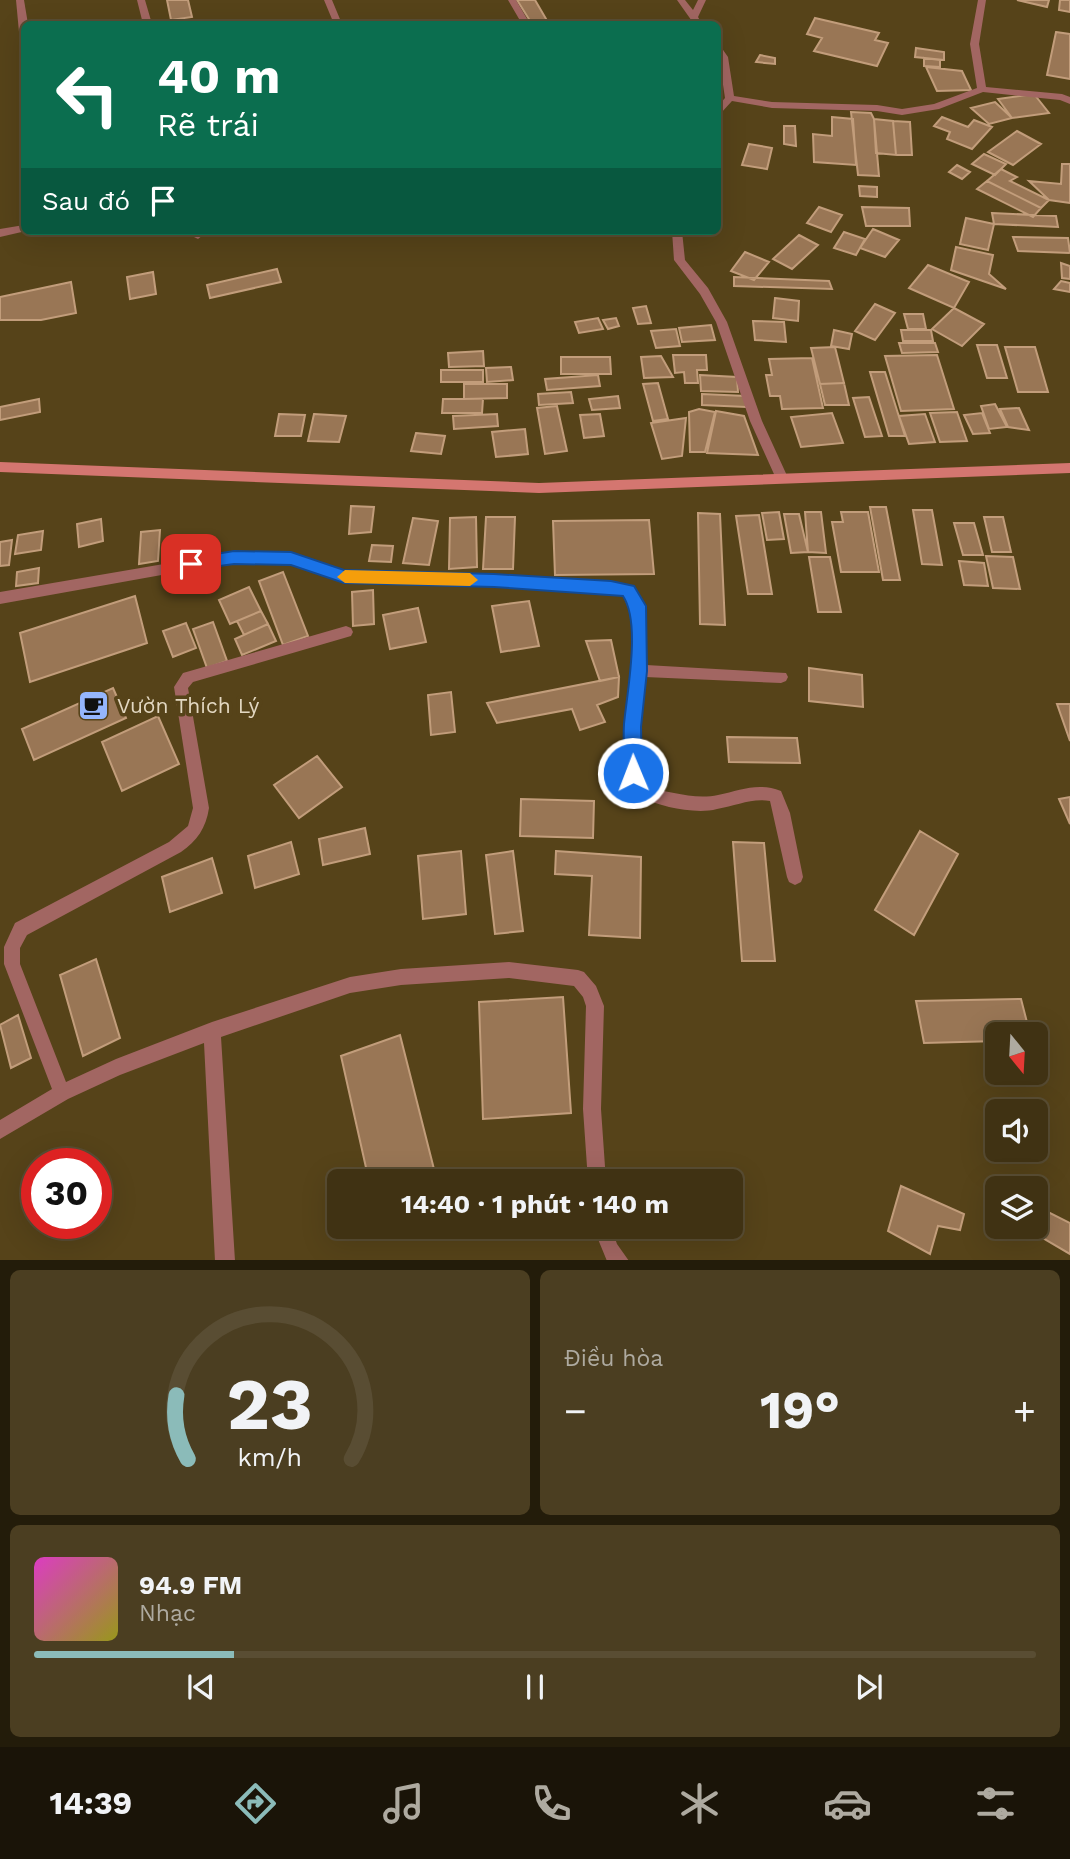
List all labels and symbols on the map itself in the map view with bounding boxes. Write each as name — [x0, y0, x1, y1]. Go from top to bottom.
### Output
pin — [161, 534, 221, 594]
cafe icon: Vườn Thích Lý — [77, 688, 111, 722]
place label: Vườn Thích Lý — [117, 693, 259, 718]
position arrow — [596, 736, 670, 810]
north arrow — [985, 1022, 1048, 1085]
speed limit sign: 30 — [21, 1148, 112, 1239]

